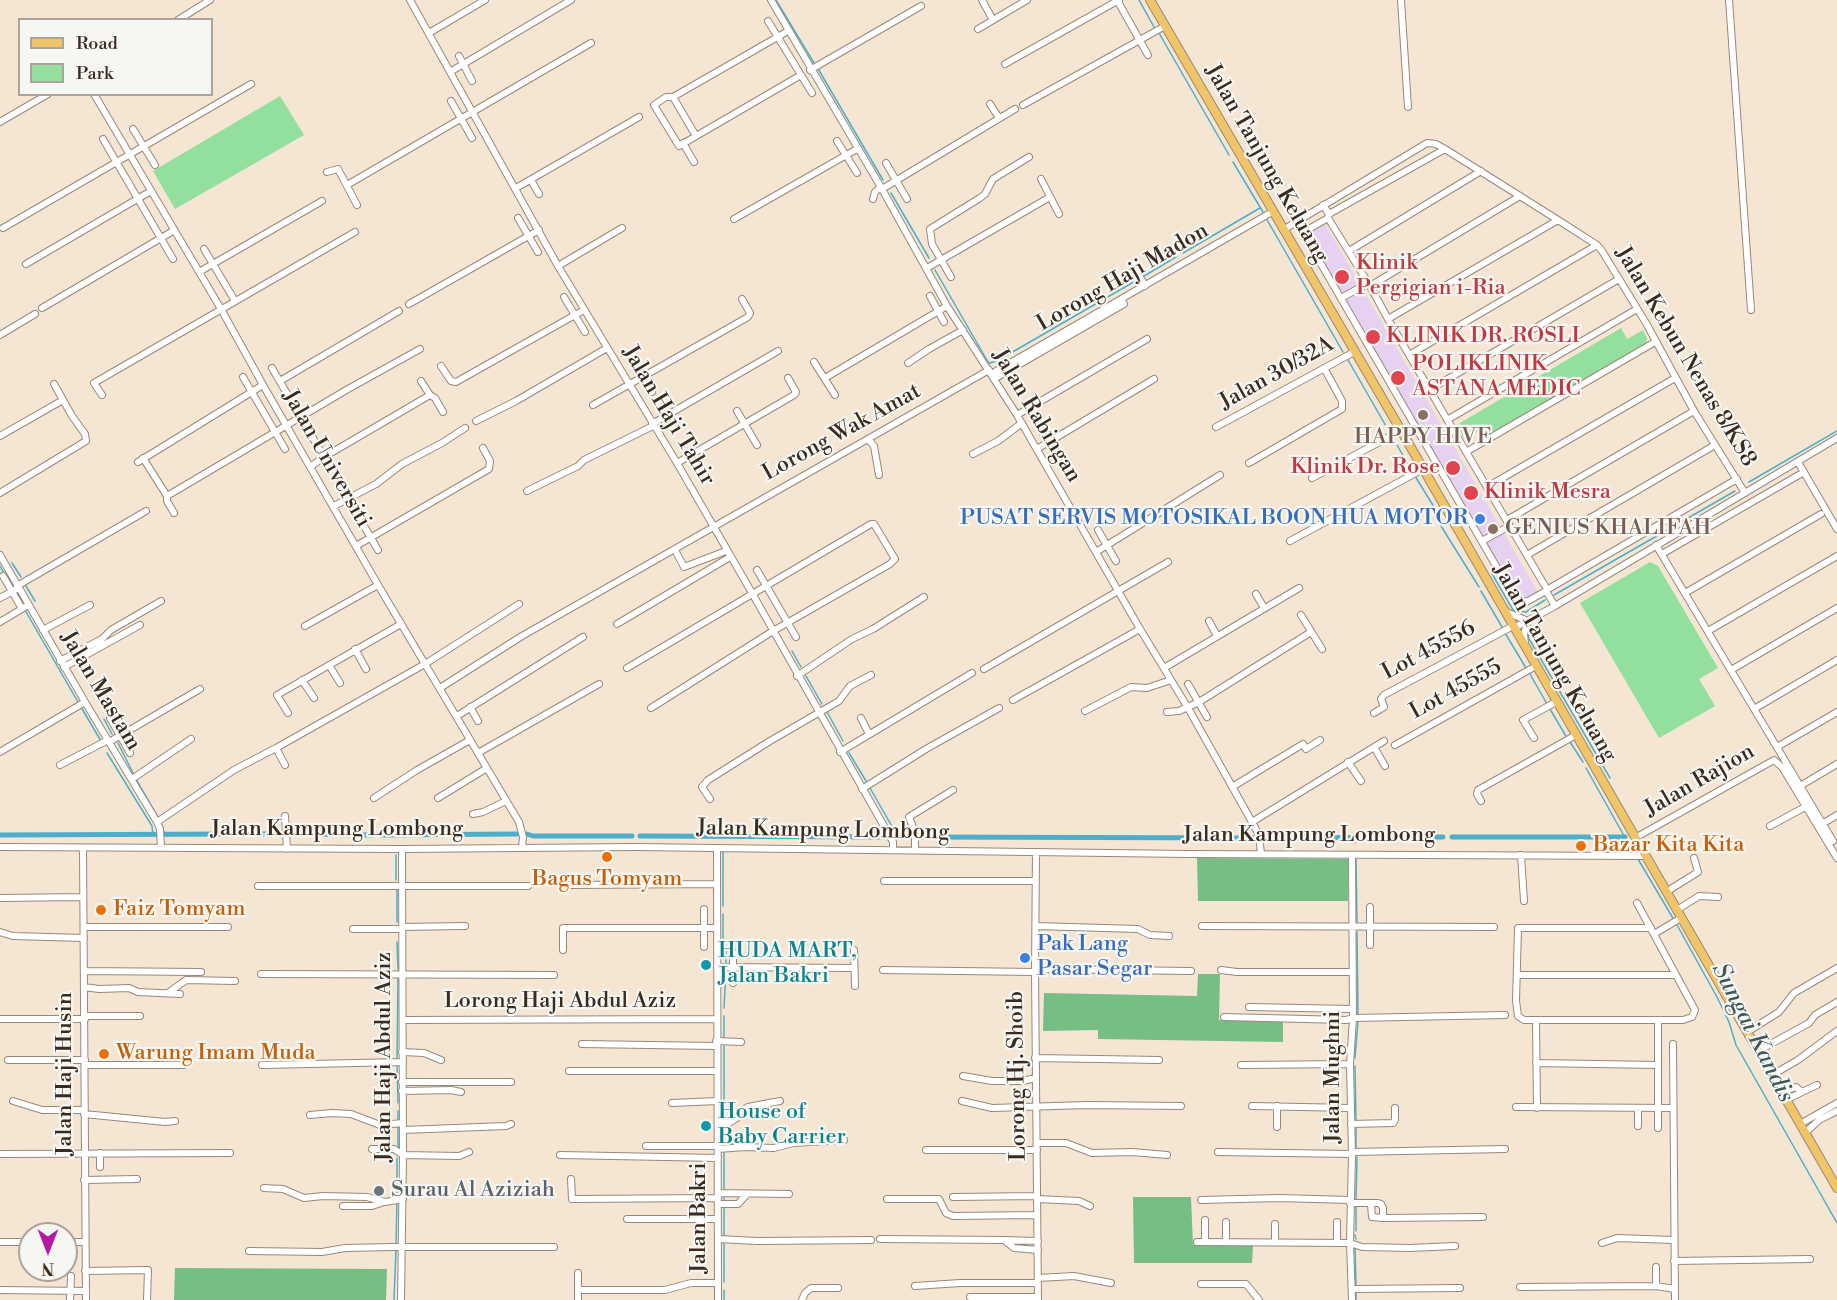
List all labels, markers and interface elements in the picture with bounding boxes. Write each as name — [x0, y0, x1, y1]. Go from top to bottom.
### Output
legend — [18, 18, 213, 96]
text: Road — [76, 32, 118, 55]
street label: Jalan Tanjung Keluang — [1198, 60, 1334, 268]
text: Park — [76, 62, 113, 85]
street label: Lorong Haji Madon — [1033, 218, 1213, 338]
street label: Jalan Kebun Nenas 8/KS8 — [1609, 242, 1761, 472]
place label: Klinik Pergigian i-Ria — [1356, 251, 1506, 302]
marker: Klinik Pergigian i-Ria — [1333, 268, 1351, 286]
place label: KLINIK DR. ROSLI — [1386, 324, 1580, 350]
marker: KLINIK DR. ROSLI — [1364, 328, 1382, 346]
street label: Jalan 30/32A — [1215, 332, 1339, 416]
street label: Jalan Haji Tahir — [616, 341, 720, 491]
street label: Jalan Rabingan — [986, 344, 1086, 488]
place label: POLIKLINIK ASTANA MEDIC — [1412, 352, 1581, 404]
marker: POLIKLINIK ASTANA MEDIC — [1389, 369, 1407, 387]
street label: Lorong Wak Amat — [758, 379, 926, 487]
street label: Jalan Universiti — [276, 385, 376, 533]
marker: HAPPY HIVE — [1416, 408, 1430, 422]
place label: HAPPY HIVE — [1354, 425, 1492, 451]
place label: Klinik Dr. Rose — [1290, 455, 1440, 481]
marker: Klinik Dr. Rose — [1444, 459, 1462, 477]
place label: Klinik Mesra — [1484, 480, 1611, 506]
marker: Klinik Mesra — [1462, 484, 1480, 502]
place label: PUSAT SERVIS MOTOSIKAL BOON HUA MOTOR — [960, 506, 1468, 532]
marker: PUSAT SERVIS MOTOSIKAL BOON HUA MOTOR — [1473, 512, 1487, 526]
place label: GENIUS KHALIFAH — [1505, 516, 1711, 542]
marker: GENIUS KHALIFAH — [1486, 522, 1500, 536]
street label: Jalan Tanjung Keluang — [1486, 559, 1622, 767]
street label: Lot 45556 — [1378, 615, 1480, 687]
street label: Jalan Mastam — [54, 626, 146, 756]
street label: Lot 45555 — [1406, 654, 1506, 726]
street label: Jalan Rajion — [1640, 739, 1760, 823]
street label: Jalan Kampung Lombong — [696, 816, 950, 846]
street label: Jalan Kampung Lombong — [211, 817, 463, 843]
street label: Jalan Kampung Lombong — [1183, 823, 1435, 849]
place label: Bazar Kita Kita — [1593, 833, 1744, 859]
marker: Bazar Kita Kita — [1574, 839, 1588, 853]
marker: Bagus Tomyam — [600, 850, 614, 864]
place label: Bagus Tomyam — [532, 867, 682, 893]
place label: Faiz Tomyam — [113, 897, 246, 923]
marker: Faiz Tomyam — [94, 903, 108, 917]
place label: Pak Lang Pasar Segar — [1037, 932, 1153, 984]
place label: HUDA MART, Jalan Bakri — [718, 939, 857, 990]
marker: Pak Lang Pasar Segar — [1018, 951, 1032, 965]
street label: Jalan Haji Abdul Aziz — [372, 952, 398, 1162]
marker: HUDA MART, Jalan Bakri — [699, 958, 713, 972]
water label: Sungai Kandis — [1705, 959, 1799, 1107]
street label: Lorong Haji Abdul Aziz — [444, 989, 676, 1015]
street label: Lorong Hj. Shoib — [1003, 991, 1033, 1161]
street label: Jalan Haji Husin — [53, 992, 79, 1156]
street label: Jalan Mughni — [1321, 1011, 1347, 1143]
place label: Warung Imam Muda — [116, 1041, 316, 1067]
marker: Warung Imam Muda — [97, 1047, 111, 1061]
place label: House of Baby Carrier — [718, 1100, 846, 1152]
marker: House of Baby Carrier — [699, 1119, 713, 1133]
street label: Jalan Bakri — [687, 1162, 713, 1274]
place label: Surau Al Aziziah — [391, 1178, 555, 1204]
marker: Surau Al Aziziah — [372, 1184, 386, 1198]
north arrow — [18, 1222, 78, 1282]
text: N — [42, 1258, 54, 1278]

